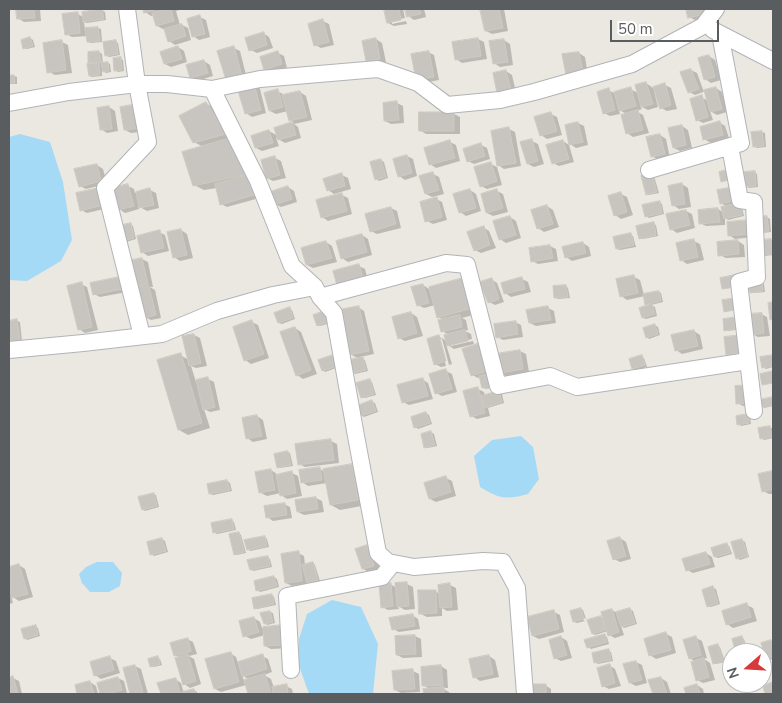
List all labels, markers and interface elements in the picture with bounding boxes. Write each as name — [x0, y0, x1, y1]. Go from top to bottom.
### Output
scale bar — [612, 10, 721, 42]
text: 50 m — [618, 19, 653, 39]
north arrow — [722, 643, 772, 693]
text: N — [723, 665, 744, 681]

